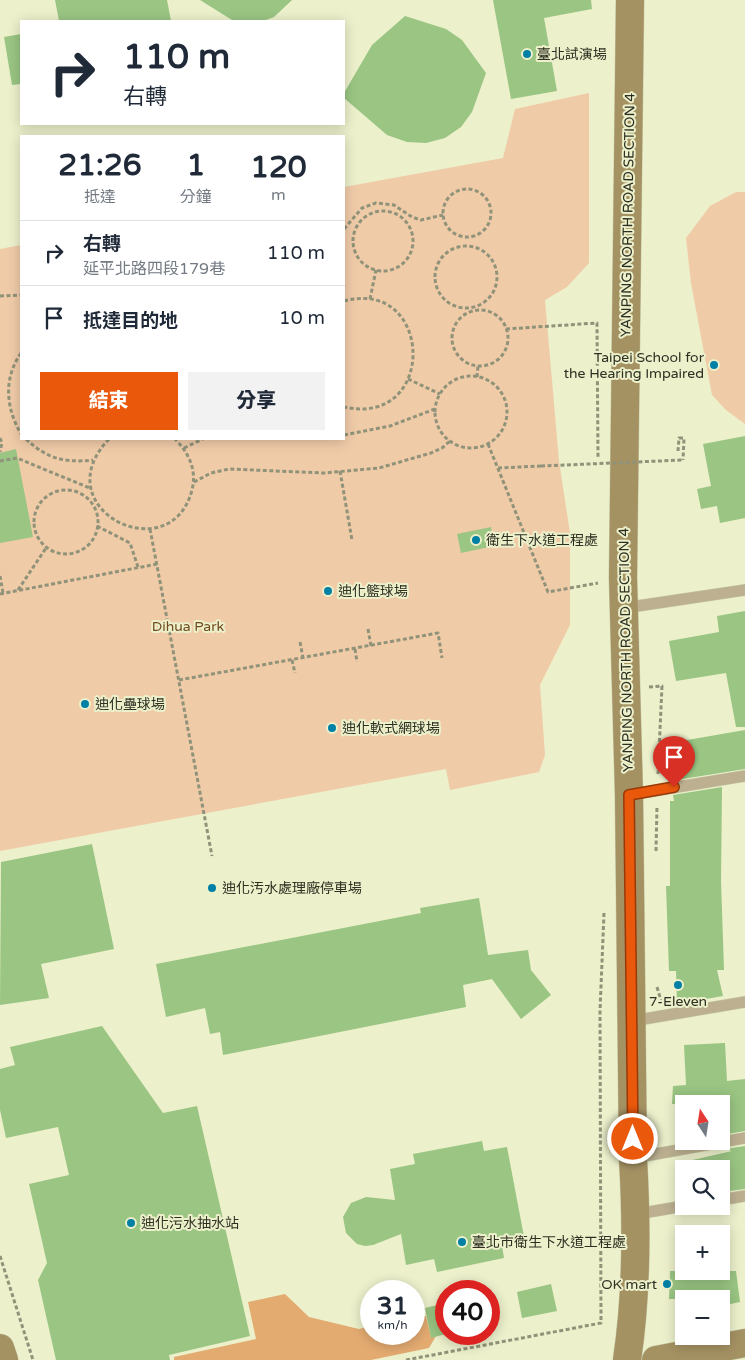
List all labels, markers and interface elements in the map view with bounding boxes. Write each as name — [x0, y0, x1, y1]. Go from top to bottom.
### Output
text: 110 m — [123, 36, 230, 78]
icon: right — [40, 40, 105, 105]
place label: 臺北試演場 — [537, 46, 607, 63]
marker: 臺北試演場 — [521, 48, 533, 60]
text: 右轉 — [123, 84, 167, 110]
street label: YANPING NORTH ROAD SECTION 4 — [617, 92, 639, 337]
text: 21:26 — [58, 147, 141, 184]
text: 1 — [186, 147, 205, 184]
text: 120 — [250, 149, 307, 186]
text: m — [271, 185, 286, 205]
text: 抵達 — [84, 187, 116, 207]
text: 分鐘 — [180, 187, 212, 207]
text: 右轉 — [83, 233, 121, 255]
icon: right — [40, 239, 68, 267]
text: 110 m — [267, 242, 325, 264]
text: 延平北路四段179巷 — [83, 259, 225, 279]
icon: arrive — [40, 304, 68, 332]
text: 10 m — [279, 307, 325, 329]
text: 抵達目的地 — [83, 310, 178, 332]
place label: Taipei School for the Hearing Impaired — [564, 349, 705, 382]
marker: Taipei School for the Hearing Impaired — [708, 359, 720, 371]
button: 結束 — [40, 372, 178, 430]
button: 分享 — [188, 372, 325, 430]
street label: YANPING NORTH ROAD SECTION 4 — [615, 527, 637, 772]
place label: 衛生下水道工程處 — [486, 532, 598, 549]
marker: 衛生下水道工程處 — [470, 534, 482, 546]
place label: 迪化籃球場 — [338, 583, 408, 600]
marker: 迪化籃球場 — [322, 585, 334, 597]
park label: Dihua Park — [152, 618, 224, 635]
place label: 迪化壘球場 — [95, 696, 165, 713]
marker: 迪化壘球場 — [79, 698, 91, 710]
place label: 迪化軟式網球場 — [342, 720, 440, 737]
marker: 迪化軟式網球場 — [326, 722, 338, 734]
pin — [653, 736, 695, 787]
icon: arrive — [660, 743, 688, 771]
place label: 迪化汚水處理廠停車場 — [222, 880, 362, 897]
marker: 迪化汚水處理廠停車場 — [206, 882, 218, 894]
marker: 7-Eleven — [672, 979, 684, 991]
place label: 7-Eleven — [649, 993, 707, 1010]
north arrow — [675, 1095, 730, 1150]
map controls — [675, 1095, 730, 1345]
position arrow — [606, 1112, 658, 1164]
button: search — [675, 1160, 730, 1215]
place label: 迪化污水抽水站 — [141, 1215, 239, 1232]
marker: 迪化污水抽水站 — [125, 1217, 137, 1229]
button: + — [675, 1225, 730, 1280]
place label: 臺北市衛生下水道工程處 — [472, 1234, 626, 1251]
marker: 臺北市衛生下水道工程處 — [456, 1236, 468, 1248]
place label: OK mart — [601, 1276, 658, 1293]
marker: OK mart — [661, 1278, 673, 1290]
speed limit sign: 40 — [435, 1280, 500, 1345]
button: − — [675, 1290, 730, 1345]
text: 31 — [377, 1291, 408, 1321]
text: km/h — [377, 1318, 408, 1332]

